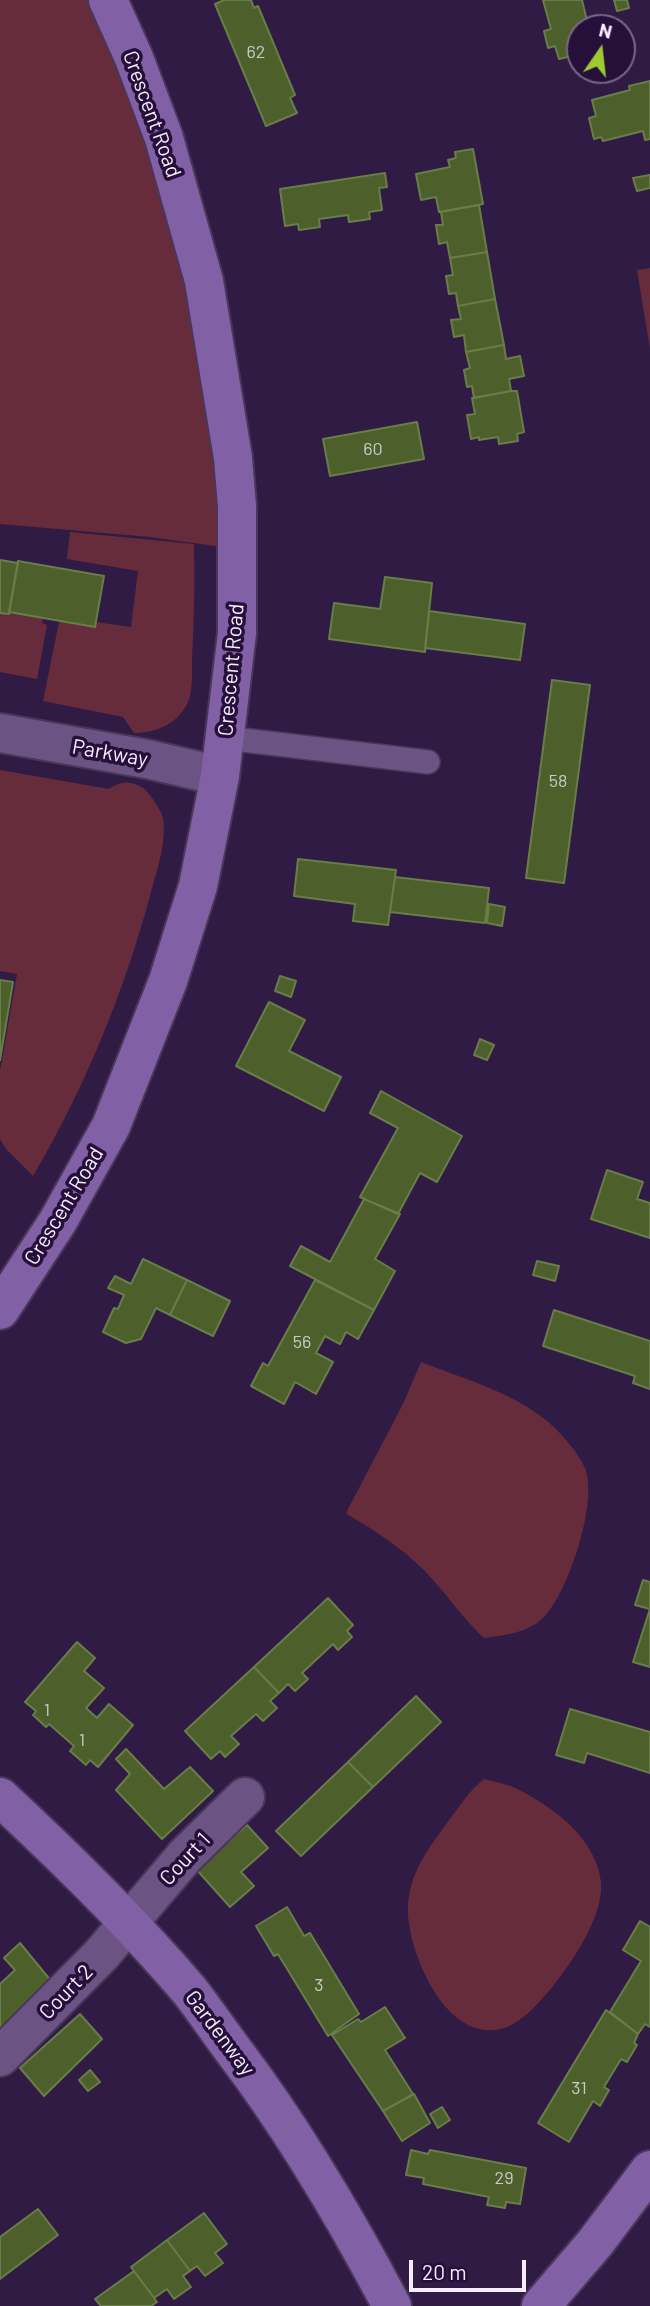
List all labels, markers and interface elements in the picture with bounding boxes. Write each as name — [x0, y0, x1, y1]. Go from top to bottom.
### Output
north arrow — [566, 14, 636, 84]
text: N — [597, 17, 615, 43]
house number: 62 — [247, 41, 265, 63]
street label: Crescent Road — [117, 47, 187, 181]
house number: 60 — [363, 438, 383, 460]
street label: Crescent Road — [213, 603, 249, 737]
street label: Parkway — [70, 734, 150, 772]
house number: 58 — [549, 770, 567, 792]
street label: Crescent Road — [19, 1142, 109, 1270]
house number: 56 — [293, 1331, 311, 1353]
house number: 1 — [44, 1699, 50, 1721]
house number: 1 — [79, 1729, 85, 1751]
street label: Court 1 — [154, 1828, 216, 1890]
street label: Court 2 — [34, 1959, 98, 2025]
house number: 3 — [314, 1974, 324, 1996]
street label: Gardenway — [180, 1985, 260, 2081]
house number: 31 — [571, 2077, 587, 2099]
house number: 29 — [494, 2167, 514, 2189]
scale bar — [412, 2246, 529, 2290]
text: 20 m — [422, 2259, 467, 2284]

